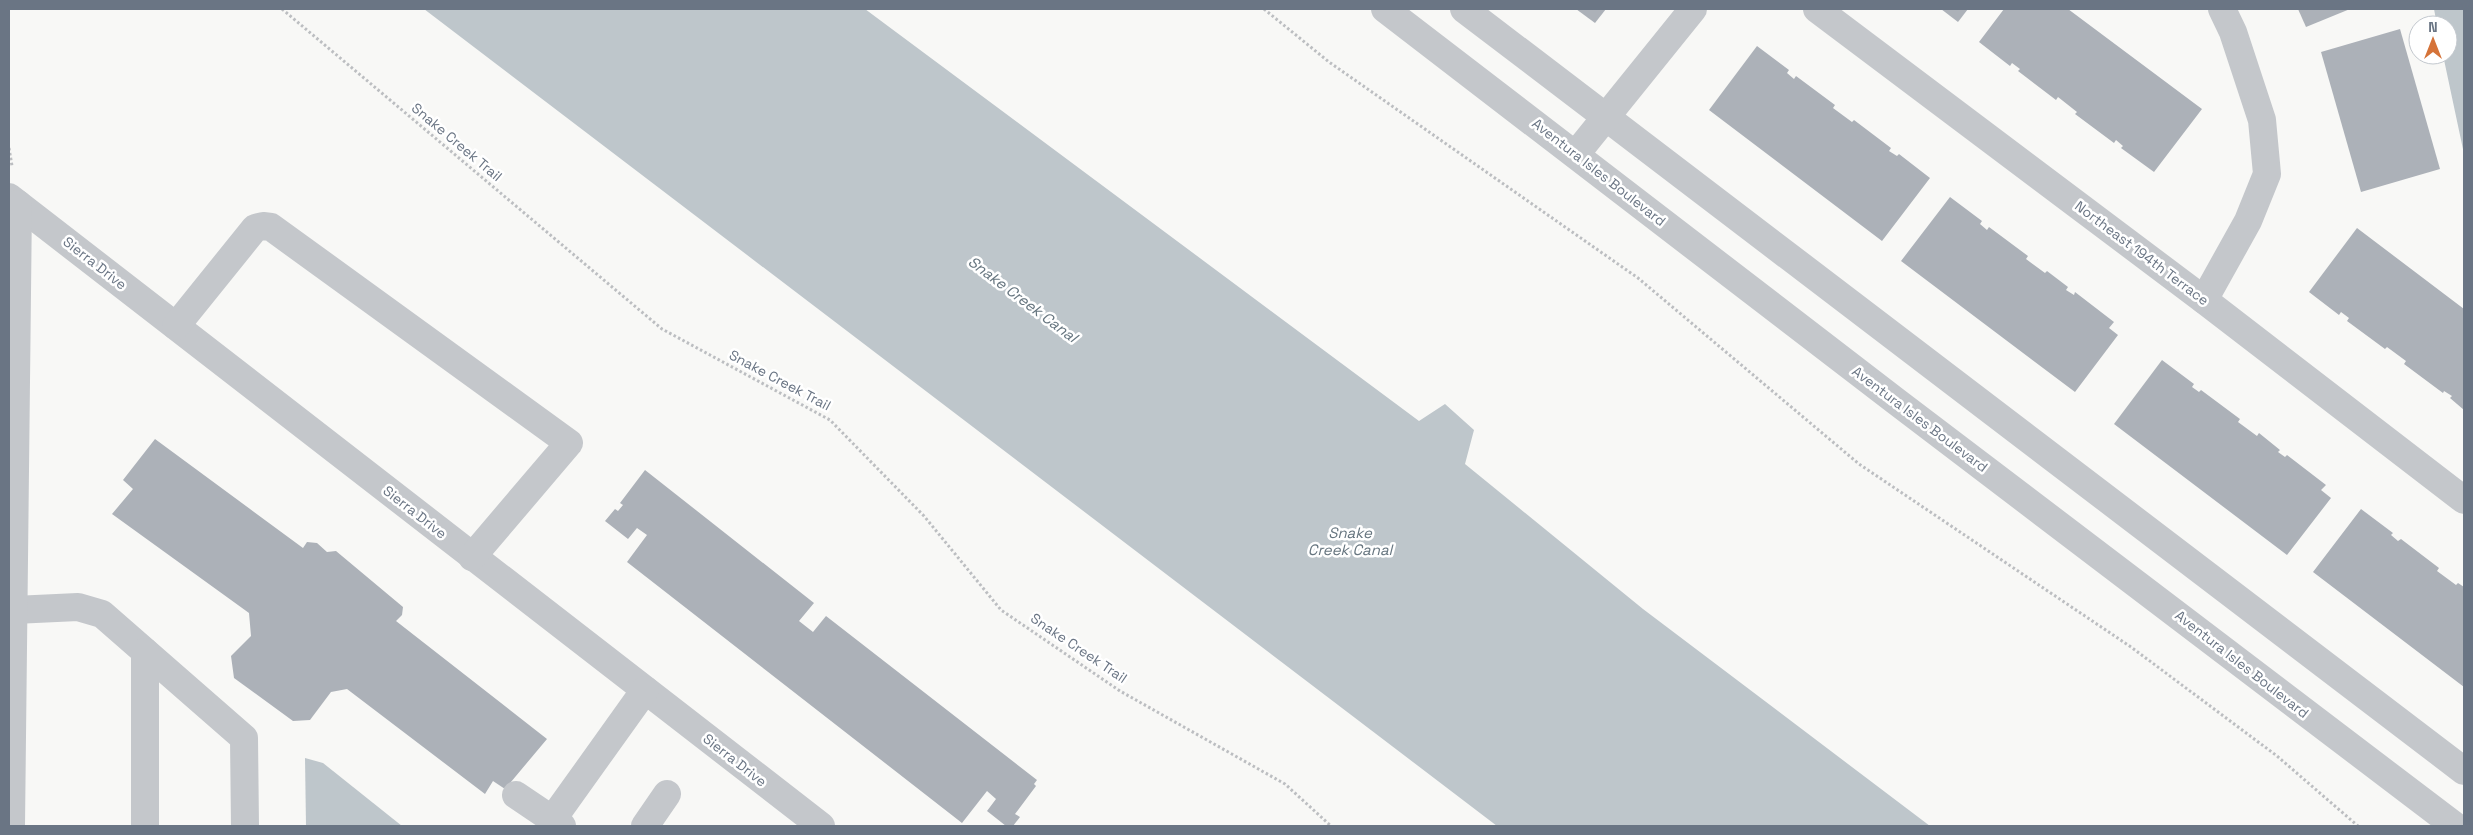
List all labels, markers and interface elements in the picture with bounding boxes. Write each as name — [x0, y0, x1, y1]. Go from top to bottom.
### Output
north arrow — [2408, 15, 2458, 65]
text: N — [2428, 18, 2438, 36]
street label: Snake Creek Trail — [408, 99, 506, 185]
street label: Aventura Isles Boulevard — [1528, 114, 1670, 230]
street label: Northeast 194th Terrace — [2071, 197, 2213, 309]
street label: Sierra Drive — [60, 233, 130, 293]
water label: Snake Creek Canal — [965, 252, 1083, 348]
street label: Snake Creek Trail — [726, 346, 834, 414]
street label: Aventura Isles Boulevard — [1849, 362, 1991, 476]
street label: Sierra Drive — [380, 482, 450, 542]
water label: Snake Creek Canal — [1308, 523, 1395, 559]
street label: Aventura Isles Boulevard — [2171, 606, 2313, 722]
street label: Snake Creek Trail — [1027, 609, 1131, 687]
street label: Sierra Drive — [700, 730, 770, 790]

